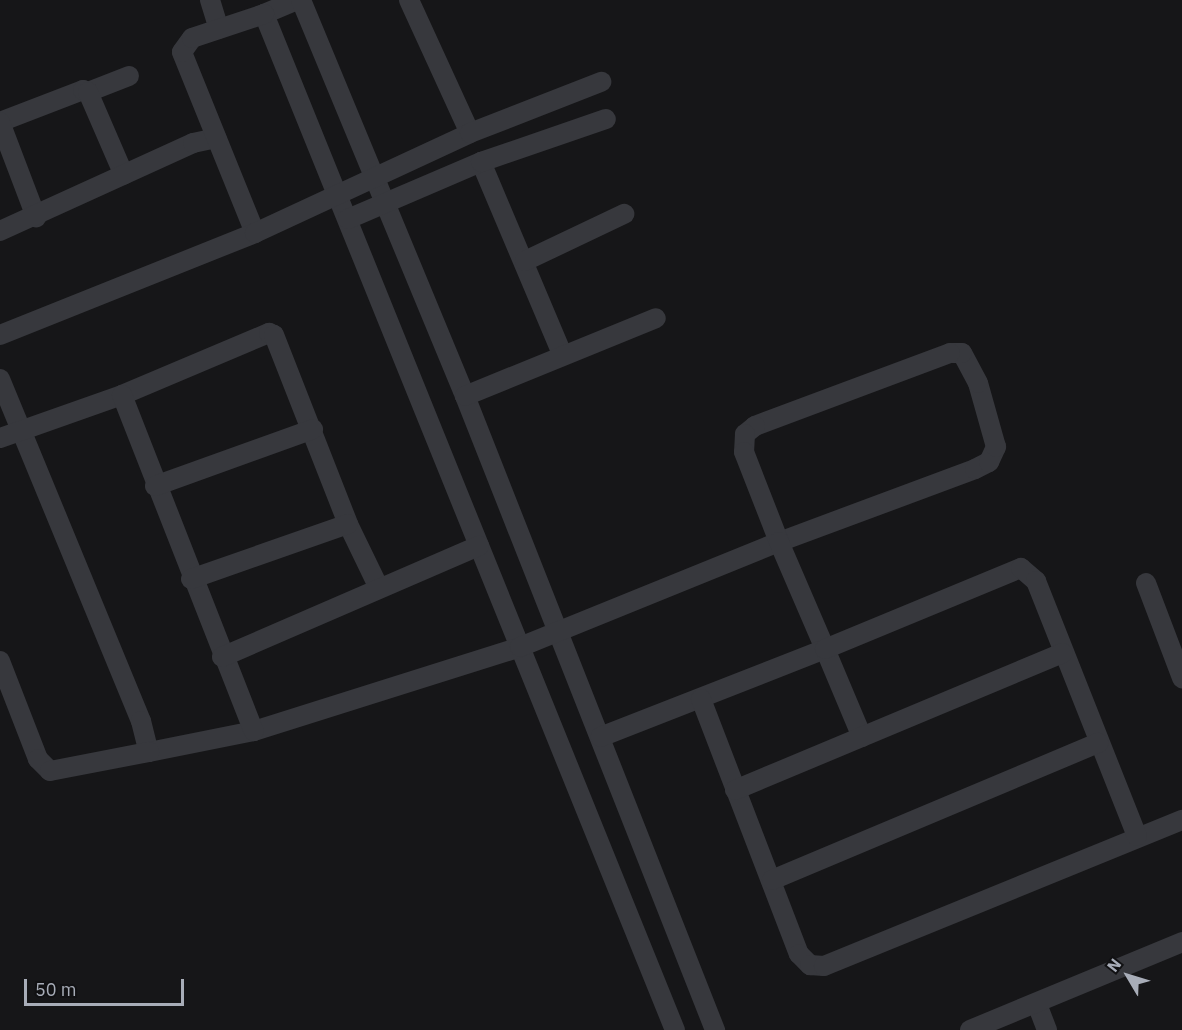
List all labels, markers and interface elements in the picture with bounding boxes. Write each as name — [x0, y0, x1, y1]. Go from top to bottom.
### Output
north arrow — [1098, 946, 1158, 1006]
text: N — [1102, 954, 1125, 976]
scale bar — [27, 967, 188, 1005]
text: 50 m — [35, 978, 77, 1001]

